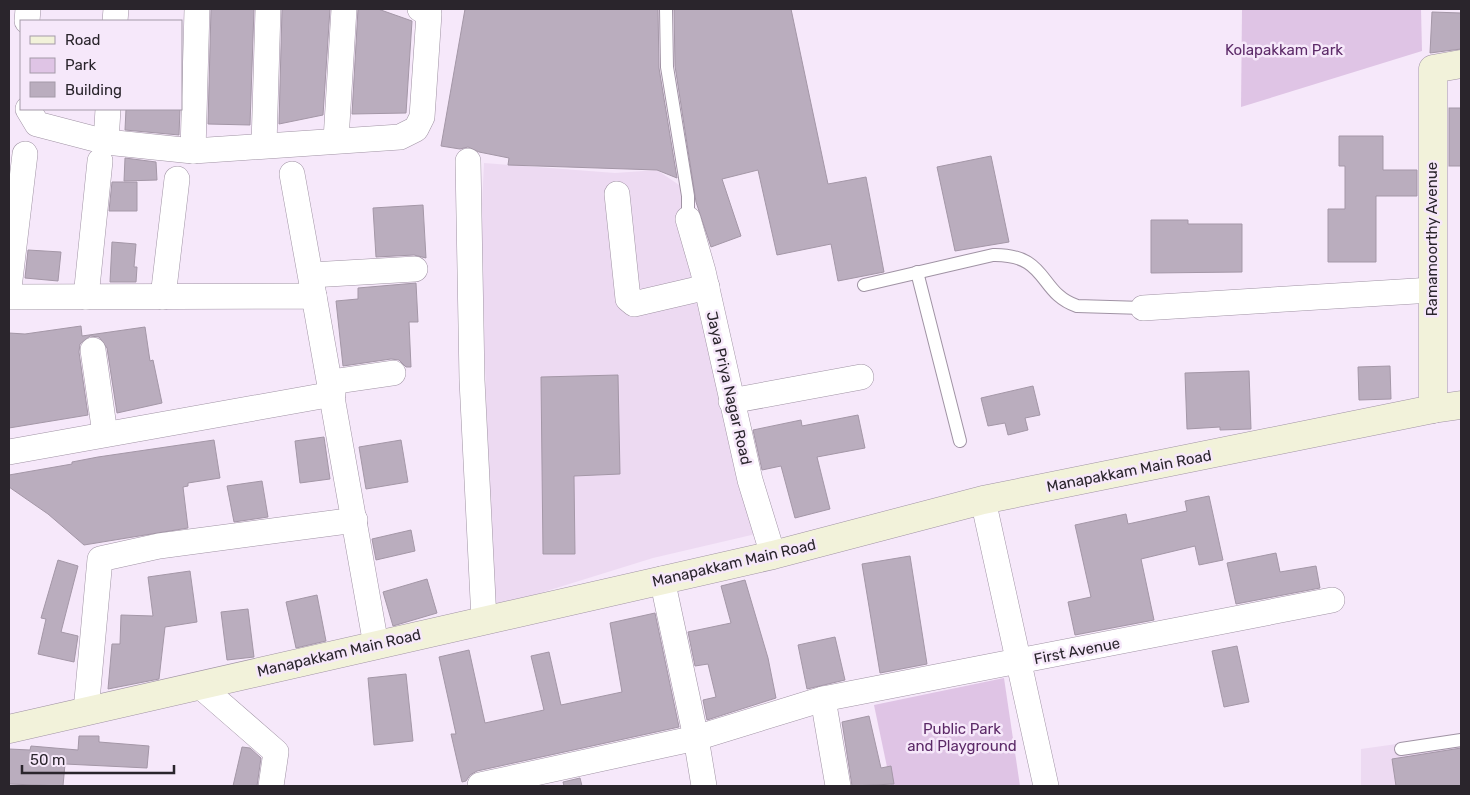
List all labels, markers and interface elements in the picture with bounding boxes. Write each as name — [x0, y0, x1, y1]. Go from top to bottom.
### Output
legend — [20, 20, 182, 110]
text: Road — [65, 31, 101, 49]
park label: Kolapakkam Park — [1225, 41, 1343, 59]
text: Park — [65, 56, 96, 74]
text: Building — [65, 81, 122, 99]
street label: Ramamoorthy Avenue — [1423, 162, 1441, 316]
street label: Jaya Priya Nagar Road — [703, 310, 755, 466]
street label: Manapakkam Main Road — [1045, 446, 1213, 496]
street label: Manapakkam Main Road — [650, 535, 818, 591]
street label: Manapakkam Main Road — [255, 625, 423, 681]
street label: First Avenue — [1032, 634, 1122, 668]
park label: Public Park and Playground — [907, 720, 1017, 755]
scale bar — [22, 742, 175, 774]
text: 50 m — [30, 751, 65, 769]

